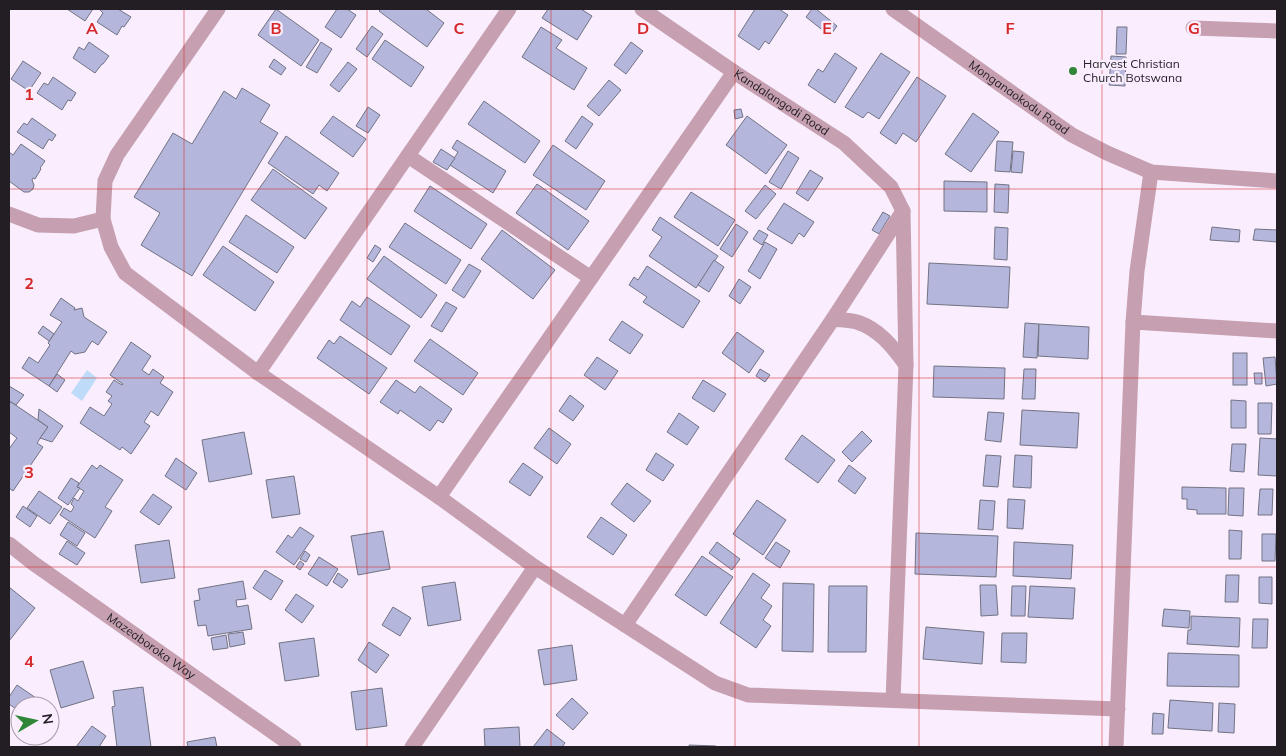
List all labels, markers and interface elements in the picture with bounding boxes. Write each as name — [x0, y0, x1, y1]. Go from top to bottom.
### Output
text: A — [86, 18, 98, 38]
text: B — [270, 18, 282, 38]
text: C — [454, 18, 465, 38]
text: D — [637, 18, 649, 38]
text: E — [822, 18, 832, 38]
text: F — [1005, 18, 1015, 38]
text: G — [1188, 18, 1200, 38]
place label: Harvest Christian Church Botswana — [1083, 56, 1182, 85]
street label: Monganaokodu Road — [966, 57, 1072, 138]
marker: Harvest Christian Church Botswana — [1067, 65, 1079, 77]
street label: Kandalangodi Road — [731, 66, 832, 138]
text: 1 — [24, 84, 34, 104]
text: 2 — [24, 273, 34, 293]
text: 3 — [24, 462, 34, 482]
street label: Mazeaboroka Way — [104, 609, 199, 683]
text: 4 — [24, 651, 34, 671]
north arrow — [10, 696, 60, 746]
text: N — [38, 712, 58, 726]

